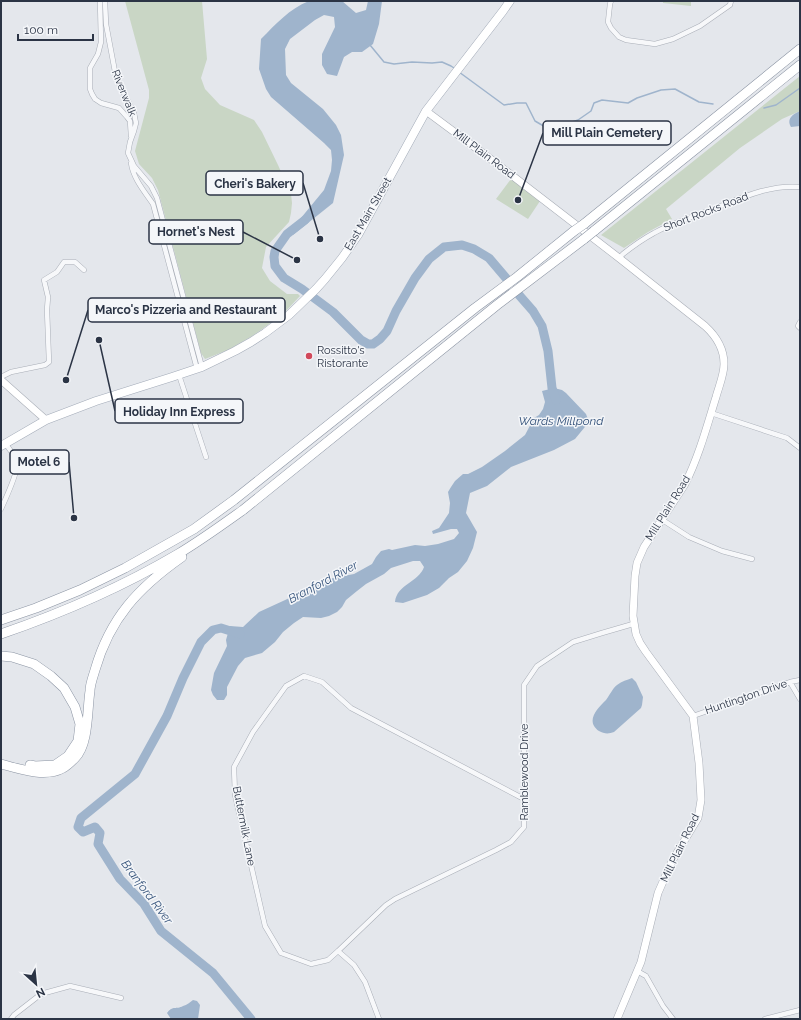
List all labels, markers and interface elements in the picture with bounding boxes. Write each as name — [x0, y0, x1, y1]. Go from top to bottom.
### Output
scale bar — [18, 16, 93, 42]
text: 100 m — [24, 23, 58, 37]
street label: Riverwalk — [109, 68, 139, 118]
callout: Mill Plain Cemetery — [543, 121, 671, 145]
street label: Mill Plain Road — [450, 126, 518, 182]
text: Mill Plain Cemetery — [551, 126, 663, 140]
callout: Cheri's Bakery — [206, 171, 303, 195]
street label: East Main Street — [342, 175, 394, 253]
text: Cheri's Bakery — [214, 177, 296, 191]
street label: Short Rocks Road — [662, 190, 750, 234]
callout: Hornet's Nest — [149, 220, 243, 244]
text: Hornet's Nest — [157, 225, 235, 239]
callout: Marco's Pizzeria and Restaurant — [88, 298, 285, 322]
text: Marco's Pizzeria and Restaurant — [95, 303, 277, 317]
place label: Rossitto's Ristorante — [317, 344, 369, 370]
marker: Rossitto's Ristorante — [304, 351, 314, 361]
callout: Holiday Inn Express — [115, 399, 243, 423]
text: Holiday Inn Express — [123, 405, 235, 419]
water label: Wards Millpond — [518, 414, 604, 428]
callout: Motel 6 — [10, 450, 69, 474]
text: Motel 6 — [18, 455, 60, 469]
street label: Mill Plain Road — [643, 473, 693, 543]
water label: Branford River — [286, 557, 361, 606]
street label: Huntington Drive — [703, 677, 789, 717]
street label: Ramblewood Drive — [518, 723, 531, 821]
street label: Buttermilk Lane — [230, 785, 258, 867]
street label: Mill Plain Road — [658, 812, 702, 884]
water label: Branford River — [118, 857, 176, 927]
north arrow — [16, 964, 56, 1004]
text: N — [34, 985, 47, 1000]

